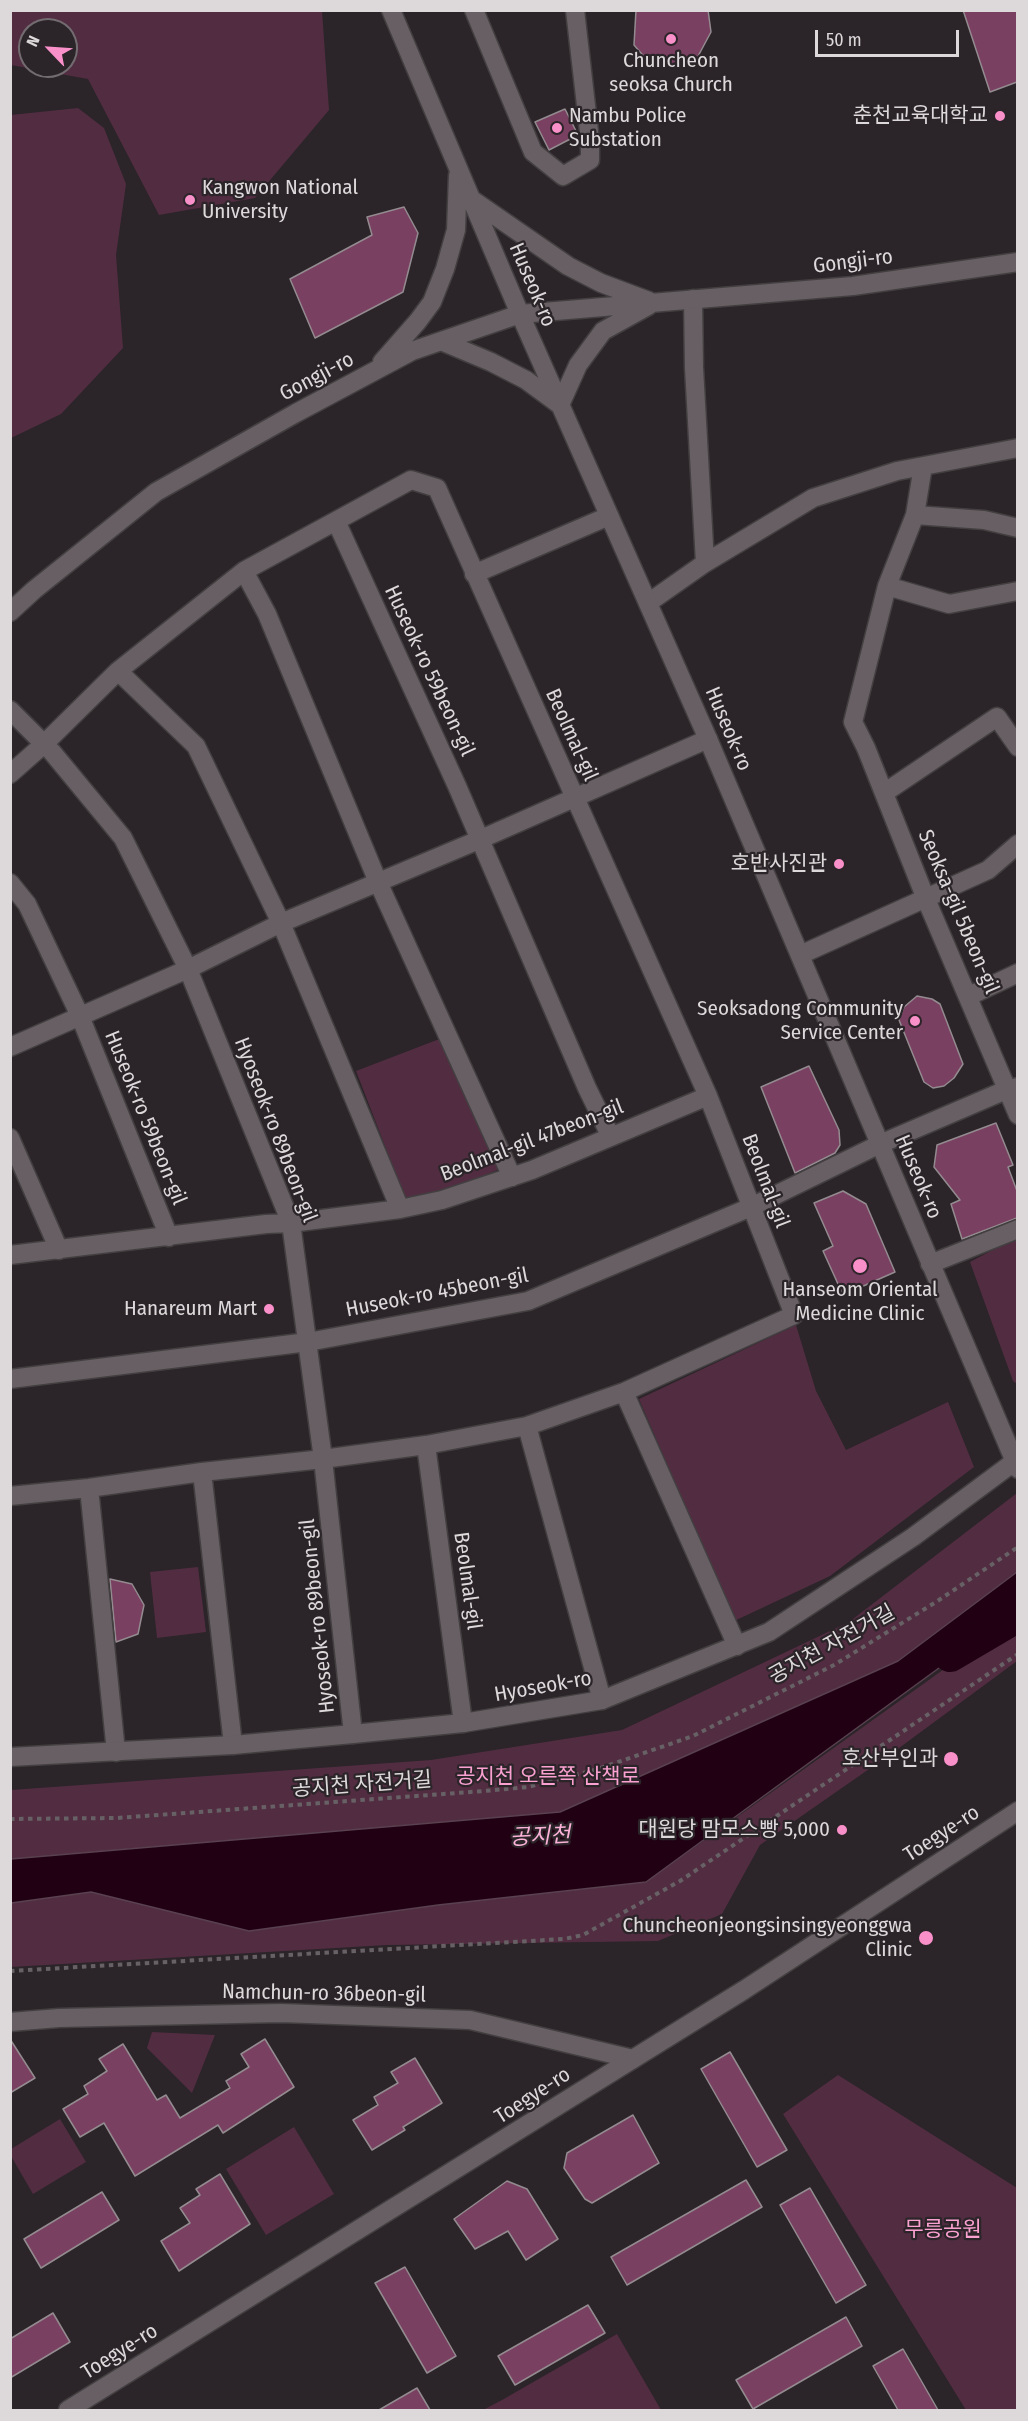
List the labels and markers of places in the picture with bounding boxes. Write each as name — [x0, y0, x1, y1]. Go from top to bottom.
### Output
marker: Chuncheon seoksa Church — [664, 32, 678, 46]
place label: Chuncheon seoksa Church — [609, 48, 733, 98]
place label: Nambu Police Substation — [569, 103, 686, 153]
place label: 춘천교육대학교 — [853, 103, 988, 129]
marker: 춘천교육대학교 — [993, 109, 1007, 123]
marker: Nambu Police Substation — [550, 121, 564, 135]
place label: Kangwon National University — [202, 175, 358, 225]
marker: Kangwon National University — [183, 193, 197, 207]
place label: 호반사진관 — [730, 851, 827, 877]
marker: 호반사진관 — [832, 857, 846, 871]
place label: Seoksadong Community Service Center — [697, 996, 903, 1046]
marker: Seoksadong Community Service Center — [908, 1014, 922, 1028]
marker: Hanseom Oriental Medicine Clinic — [851, 1257, 869, 1275]
place label: Hanseom Oriental Medicine Clinic — [782, 1277, 938, 1327]
place label: Hanareum Mart — [124, 1296, 257, 1322]
marker: Hanareum Mart — [262, 1302, 276, 1316]
place label: 호산부인과 — [841, 1746, 938, 1772]
marker: 호산부인과 — [942, 1750, 960, 1768]
place label: 대원당 맘모스빵 5,000 — [638, 1817, 830, 1843]
marker: 대원당 맘모스빵 5,000 — [835, 1823, 849, 1837]
place label: Chuncheonjeongsinsingyeonggwa Clinic — [623, 1913, 912, 1963]
marker: Chuncheonjeongsinsingyeonggwa Clinic — [917, 1929, 935, 1947]

